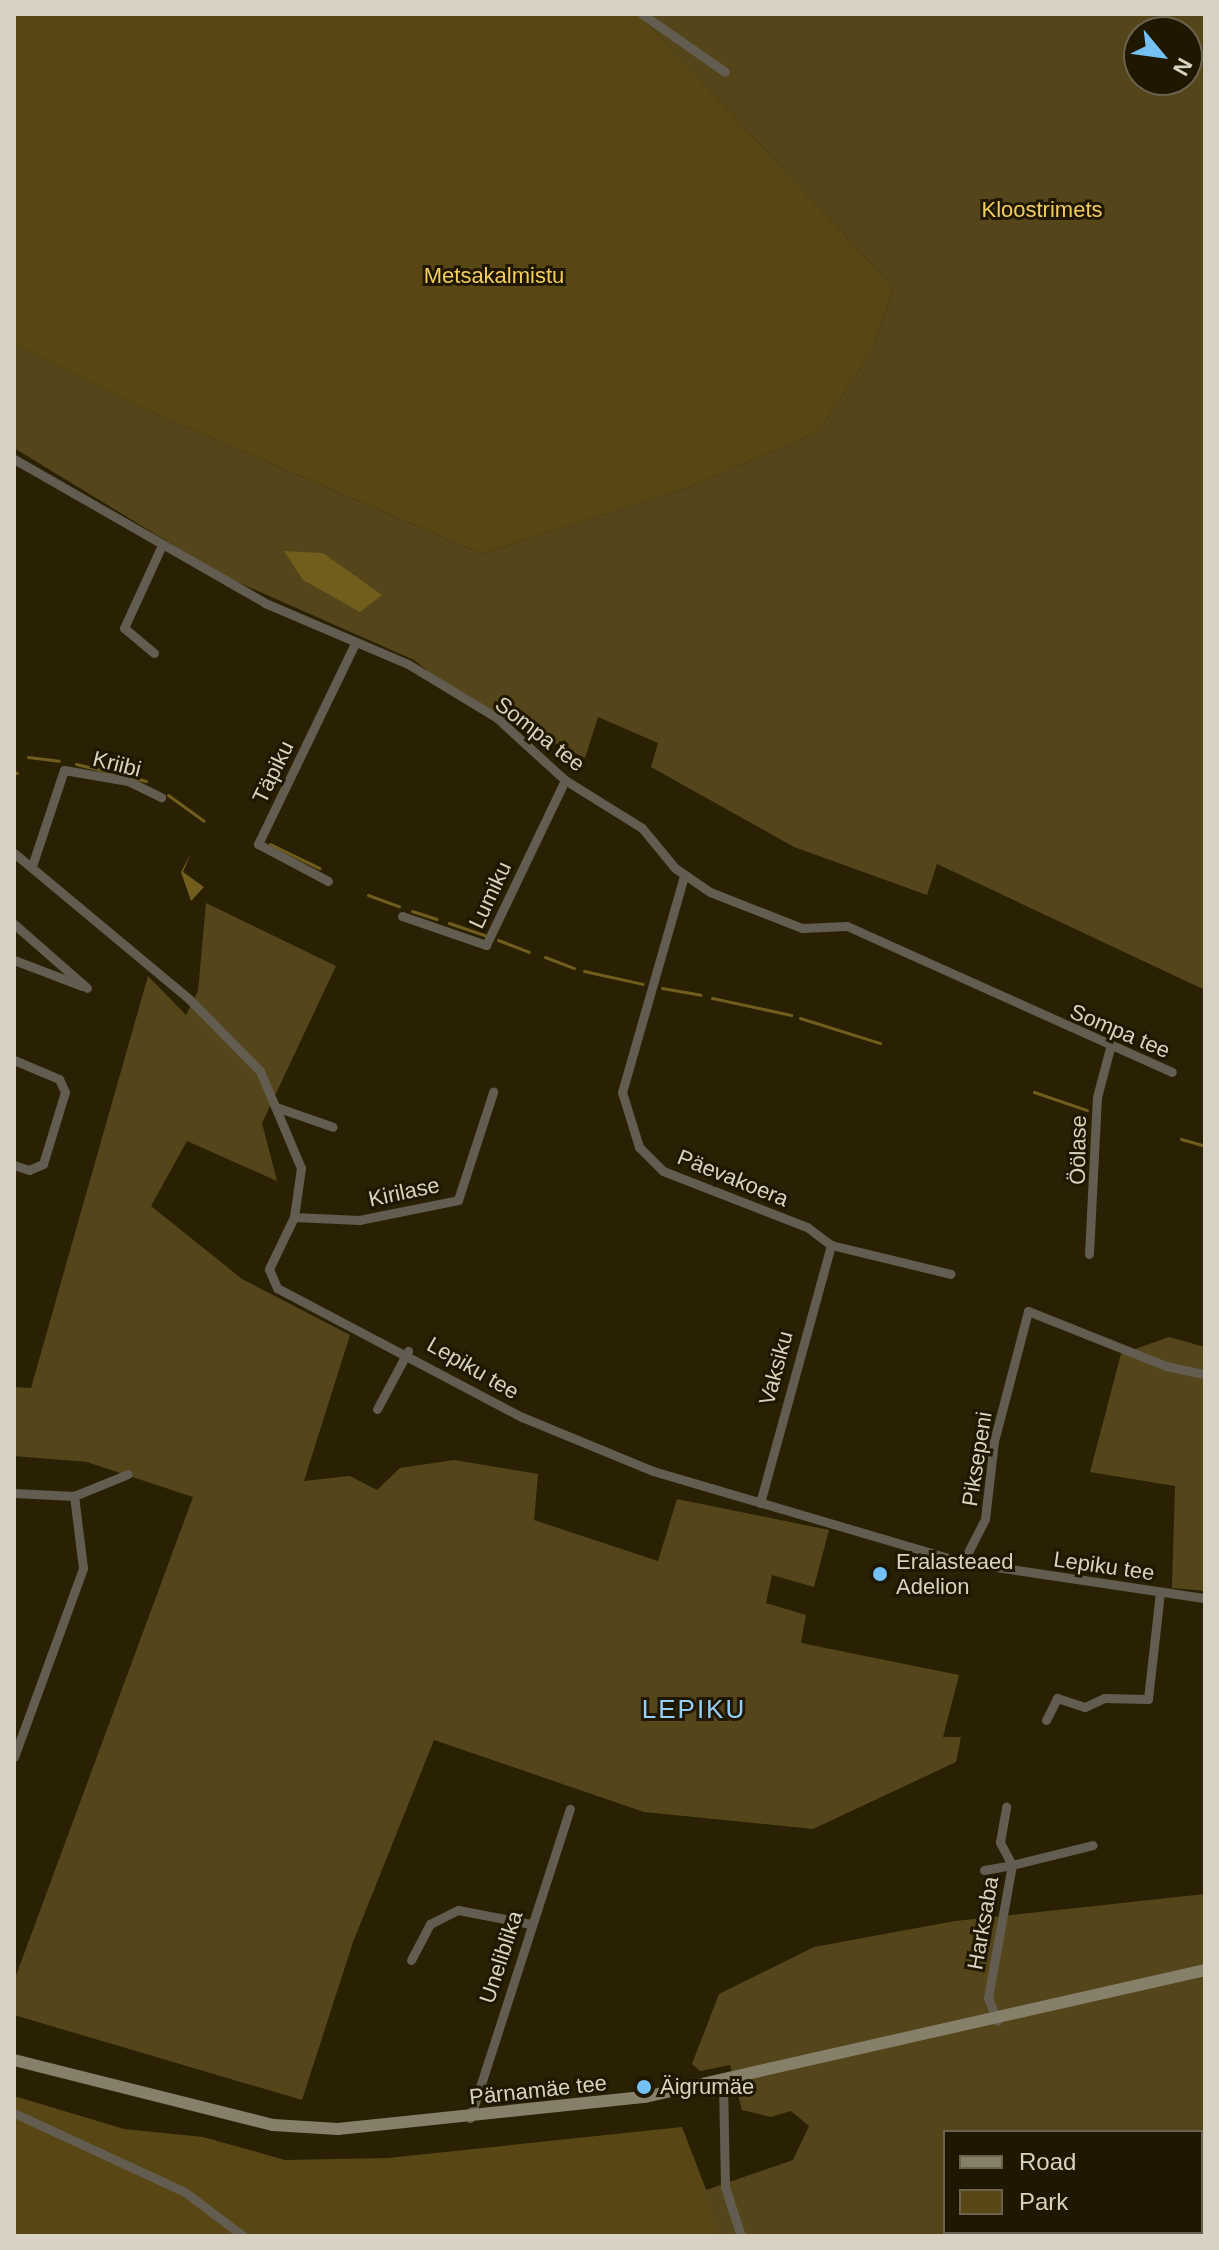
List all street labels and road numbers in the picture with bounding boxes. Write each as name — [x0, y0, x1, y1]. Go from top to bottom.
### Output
street label: Sompa tee — [490, 691, 590, 777]
street label: Täpiku — [247, 737, 299, 807]
street label: Kriibi — [90, 745, 144, 783]
street label: Lumiku — [463, 857, 517, 933]
street label: Sompa tee — [1066, 998, 1174, 1064]
street label: Öölase — [1064, 1115, 1092, 1185]
street label: Päevakoera — [674, 1144, 792, 1212]
street label: Kirilase — [366, 1172, 442, 1212]
street label: Vaksiku — [753, 1328, 799, 1408]
street label: Lepiku tee — [422, 1331, 524, 1405]
street label: Piksepeni — [957, 1410, 997, 1508]
street label: Lepiku tee — [1052, 1546, 1156, 1586]
street label: Harksaba — [962, 1874, 1004, 1972]
street label: Uneliblika — [474, 1908, 528, 2006]
street label: Pärnamäe tee — [468, 2070, 608, 2110]

